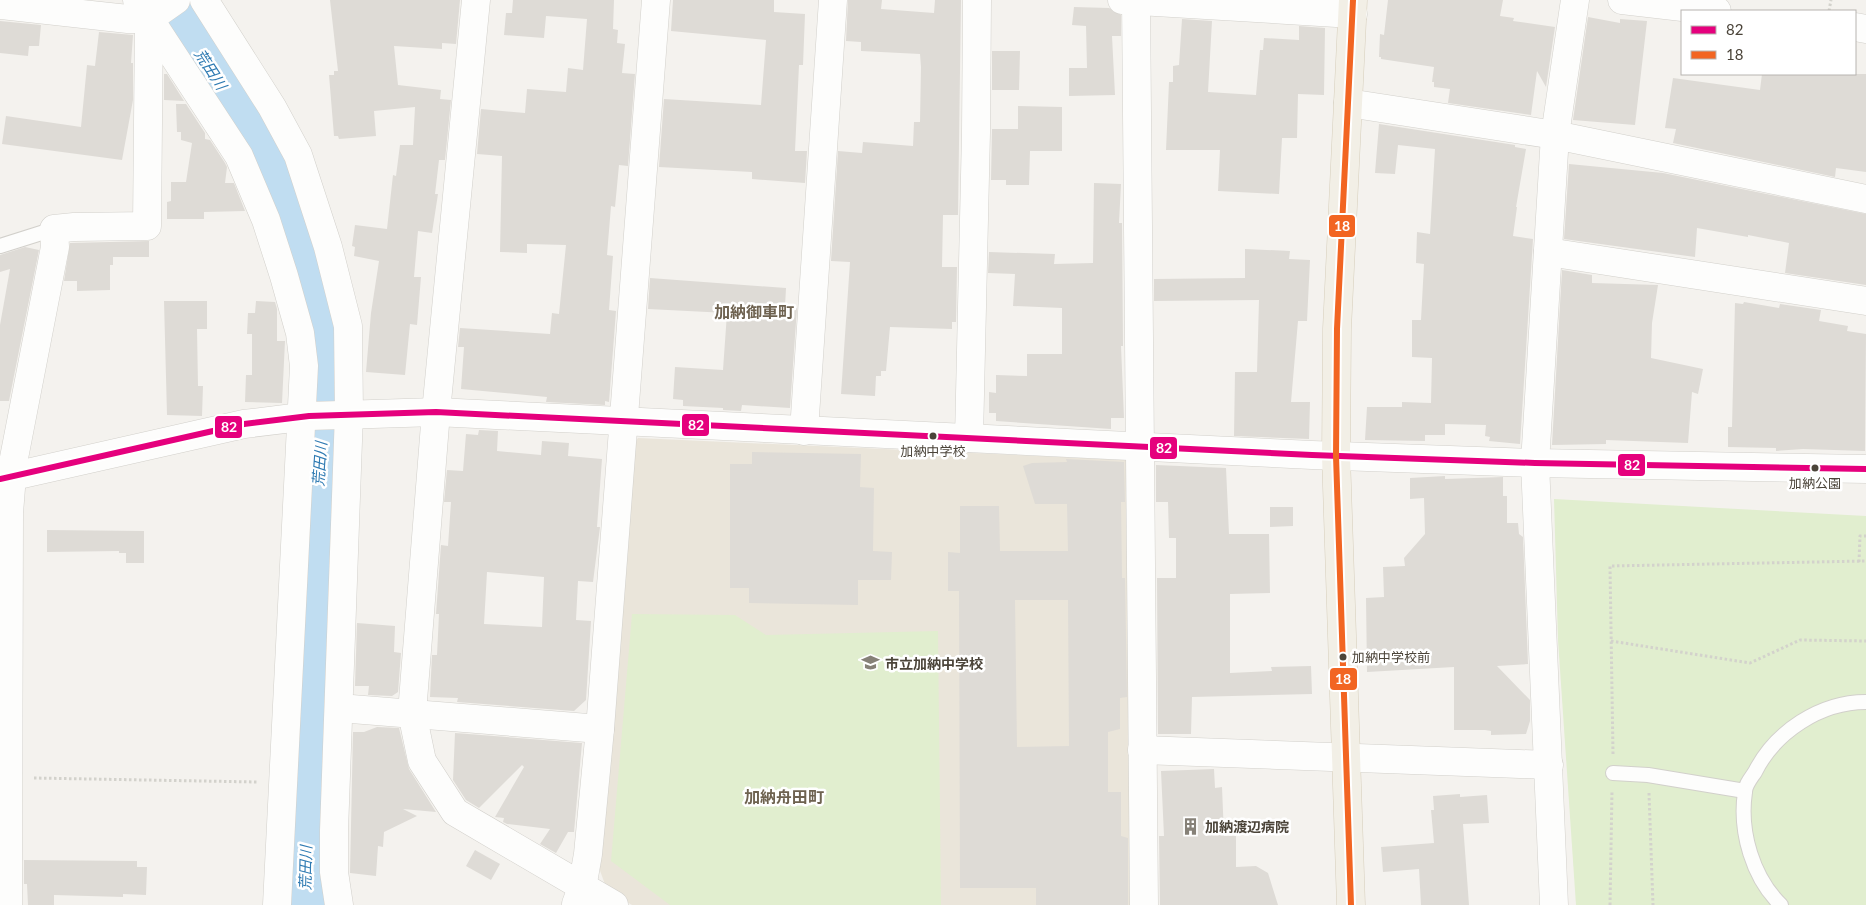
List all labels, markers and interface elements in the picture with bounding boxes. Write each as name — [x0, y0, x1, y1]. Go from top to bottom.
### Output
legend — [1681, 10, 1856, 75]
text: 82 — [1726, 20, 1743, 38]
water label: 荒田川 — [191, 45, 232, 94]
text: 18 — [1726, 45, 1743, 63]
line badge: 18 — [1328, 214, 1356, 238]
text: 18 — [1334, 217, 1350, 234]
district label: 加納御車町 — [714, 302, 794, 321]
line badge: 82 — [681, 413, 710, 437]
line badge: 82 — [214, 415, 243, 439]
text: 82 — [688, 416, 704, 433]
text: 82 — [221, 418, 237, 435]
marker: 加納中学校 — [928, 431, 938, 441]
line badge: 82 — [1149, 436, 1178, 460]
water label: 荒田川 — [308, 439, 330, 487]
text: 82 — [1156, 439, 1172, 456]
place label: 加納中学校 — [900, 443, 966, 459]
line badge: 82 — [1617, 453, 1646, 477]
text: 82 — [1624, 456, 1640, 473]
marker: 加納公園 — [1810, 463, 1820, 473]
place label: 加納公園 — [1789, 475, 1841, 491]
place label: 加納中学校前 — [1352, 649, 1430, 665]
marker: 加納中学校前 — [1338, 652, 1348, 662]
school or university icon: 市立加納中学校 — [861, 653, 881, 673]
place label: 市立加納中学校 — [885, 655, 983, 672]
line badge: 18 — [1329, 667, 1358, 691]
text: 18 — [1335, 670, 1351, 687]
district label: 加納舟田町 — [744, 787, 824, 806]
building icon: 加納渡辺病院 — [1181, 816, 1201, 836]
place label: 加納渡辺病院 — [1205, 818, 1289, 835]
water label: 荒田川 — [296, 843, 314, 891]

